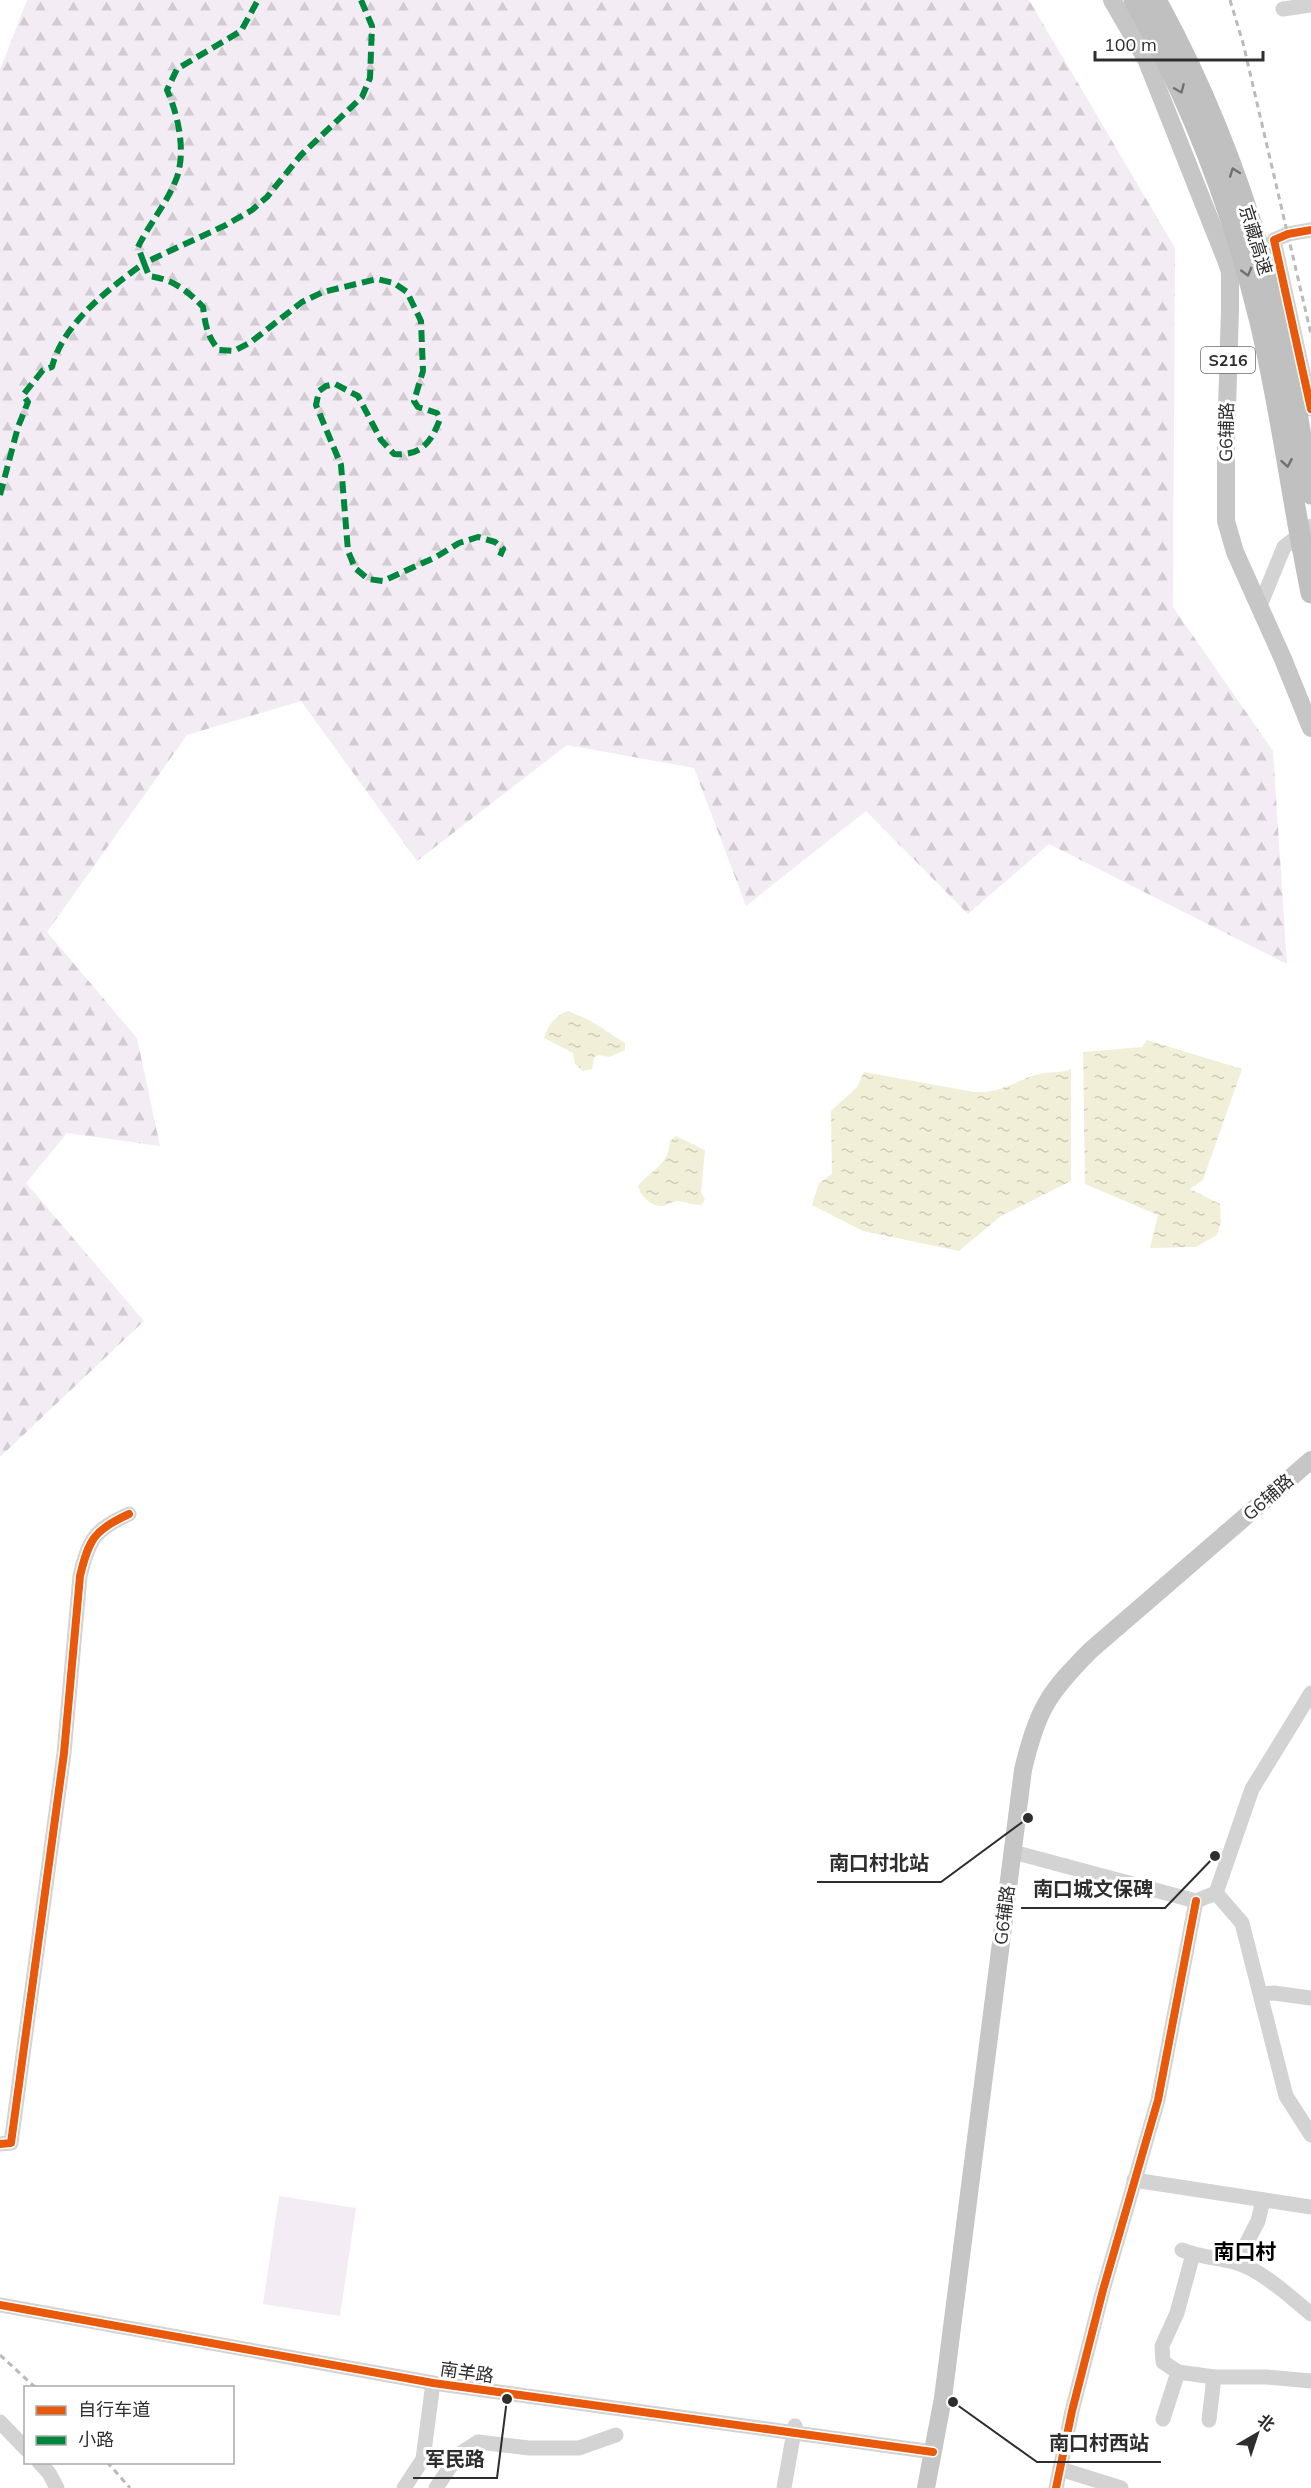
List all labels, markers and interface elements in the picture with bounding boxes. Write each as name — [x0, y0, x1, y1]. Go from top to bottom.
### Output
scale bar — [1095, 24, 1263, 62]
text: 100 m — [1104, 33, 1157, 56]
one-way arrow — [1173, 83, 1185, 94]
one-way arrow — [1228, 167, 1241, 178]
street label: 京藏高速 — [1234, 202, 1278, 278]
one-way arrow — [1240, 267, 1252, 277]
road number: S216 — [1201, 347, 1255, 373]
street label: G6辅路 — [1214, 402, 1238, 462]
one-way arrow — [1280, 458, 1293, 468]
street label: G6辅路 — [1238, 1469, 1298, 1525]
callout: 南口村北站 — [817, 1844, 941, 1882]
text: 南口村北站 — [829, 1850, 929, 1875]
callout: 南口城文保碑 — [1021, 1870, 1165, 1908]
text: 南口城文保碑 — [1033, 1876, 1153, 1901]
street label: G6辅路 — [989, 1884, 1019, 1946]
district label: 南口村 — [1214, 2238, 1277, 2264]
street label: 南羊路 — [439, 2357, 495, 2387]
legend — [24, 2386, 234, 2464]
text: 自行车道 — [78, 2398, 150, 2421]
north arrow — [1227, 2404, 1287, 2464]
text: 北 — [1254, 2410, 1279, 2435]
callout: 南口村西站 — [1037, 2424, 1161, 2462]
text: 小路 — [78, 2428, 114, 2451]
text: 南口村西站 — [1049, 2430, 1149, 2455]
callout: 军民路 — [413, 2440, 497, 2478]
text: 军民路 — [425, 2446, 485, 2471]

